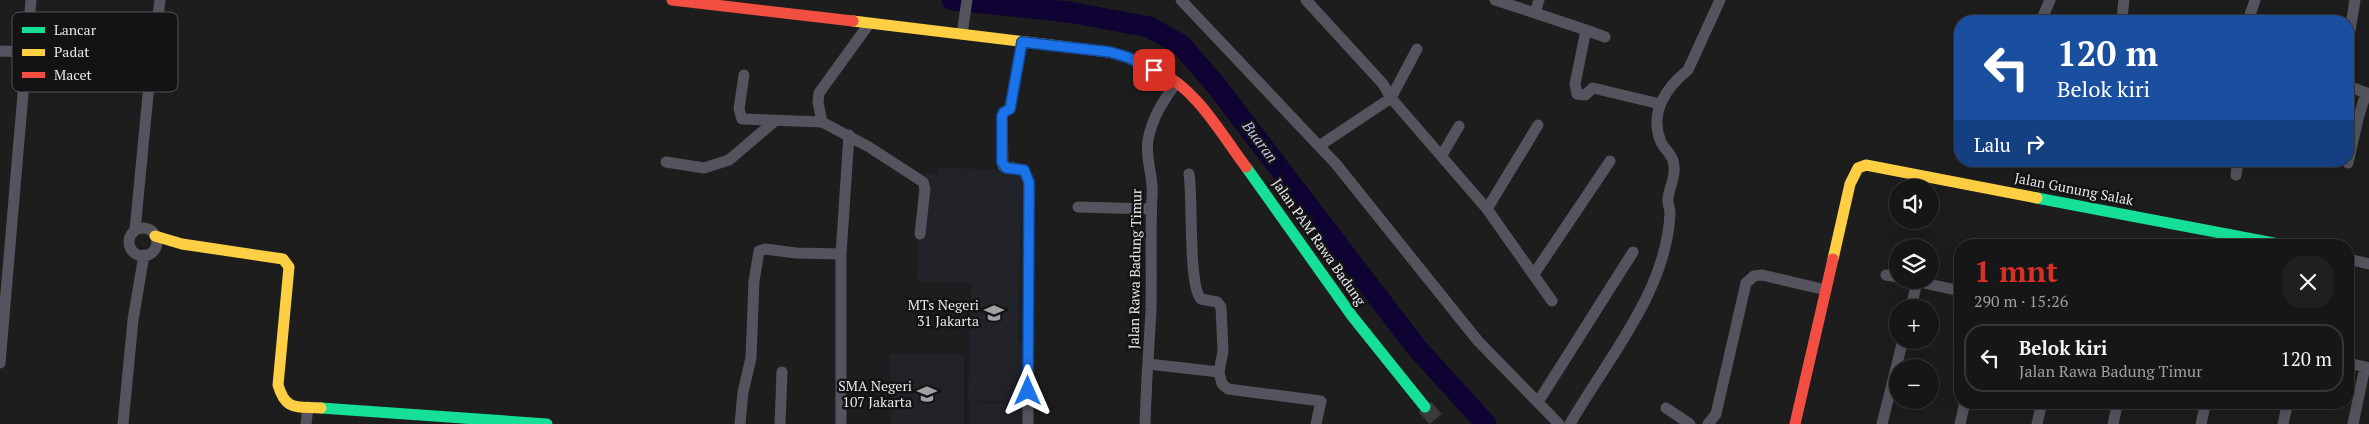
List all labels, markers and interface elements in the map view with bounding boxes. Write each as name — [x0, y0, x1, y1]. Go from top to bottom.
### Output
legend — [12, 12, 178, 92]
text: Lancar — [54, 20, 97, 39]
text: 120 m — [2057, 30, 2158, 76]
icon: left — [1974, 35, 2039, 100]
text: Padat — [54, 42, 90, 61]
pin — [1133, 49, 1175, 91]
icon: arrive — [1140, 56, 1168, 84]
text: Macet — [54, 65, 93, 84]
text: Belok kiri — [2057, 74, 2150, 103]
water label: Buaran — [1238, 116, 1283, 166]
icon: right — [2021, 130, 2049, 158]
text: Lalu — [1974, 132, 2011, 157]
street label: Jalan Gunung Salak — [2013, 168, 2136, 210]
street label: Jalan PAM Rawa Badung — [1268, 174, 1371, 310]
map controls — [1889, 179, 1939, 409]
button: sound — [1889, 179, 1939, 229]
street label: Jalan Rawa Badung Timur — [1124, 188, 1145, 349]
button: layers — [1889, 239, 1939, 289]
text: 1 mnt — [1974, 251, 2058, 291]
button: close — [2282, 256, 2334, 308]
text: 290 m · 15:26 — [1974, 290, 2068, 312]
place label: MTs Negeri 31 Jakarta — [908, 295, 979, 330]
button: + — [1889, 299, 1939, 349]
school or university icon: MTs Negeri 31 Jakarta — [983, 302, 1005, 324]
text: Belok kiri — [2019, 335, 2107, 360]
icon: left — [1976, 344, 2004, 372]
text: 120 m — [2281, 346, 2332, 371]
button: − — [1889, 359, 1939, 409]
text: Jalan Rawa Badung Timur — [2019, 360, 2202, 382]
position arrow — [1001, 364, 1053, 416]
place label: SMA Negeri 107 Jakarta — [838, 376, 912, 411]
school or university icon: SMA Negeri 107 Jakarta — [916, 383, 938, 405]

